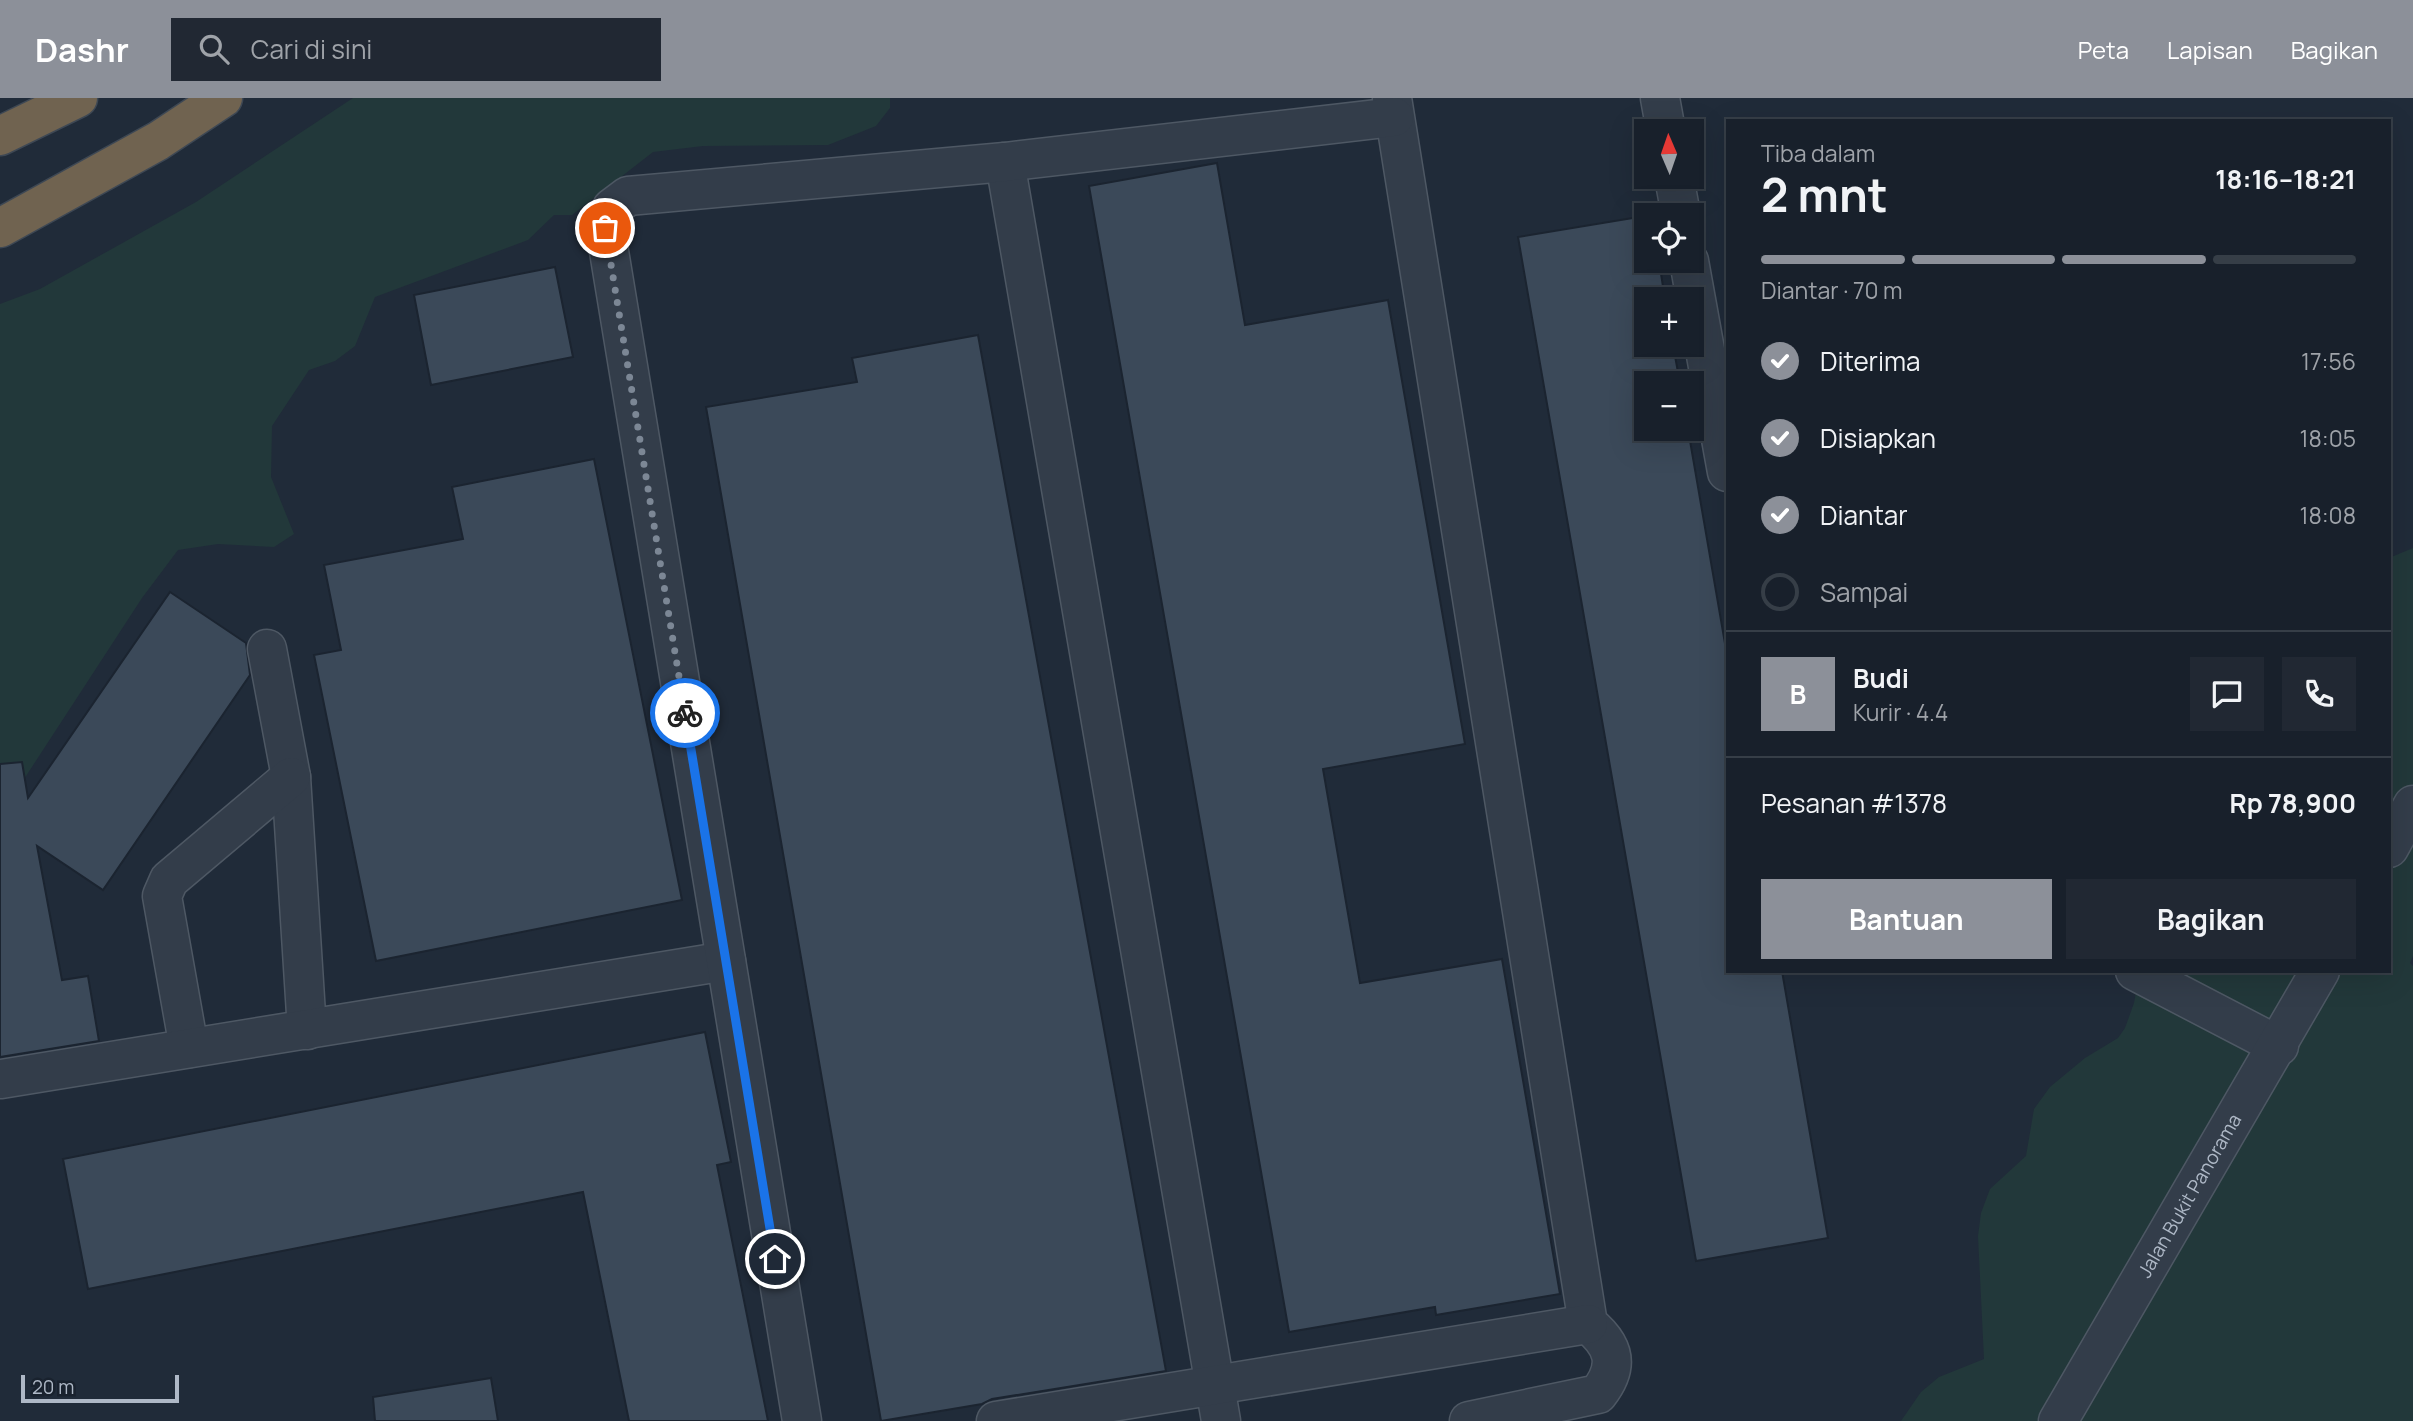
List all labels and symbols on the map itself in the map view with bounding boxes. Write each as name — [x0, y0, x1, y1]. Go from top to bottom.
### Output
north arrow — [1634, 119, 1704, 189]
pin — [575, 198, 635, 258]
courier — [650, 678, 720, 748]
street label: Jalan Bukit Panorama — [2131, 1109, 2247, 1282]
pin — [745, 1229, 805, 1289]
scale bar — [21, 1372, 178, 1404]

